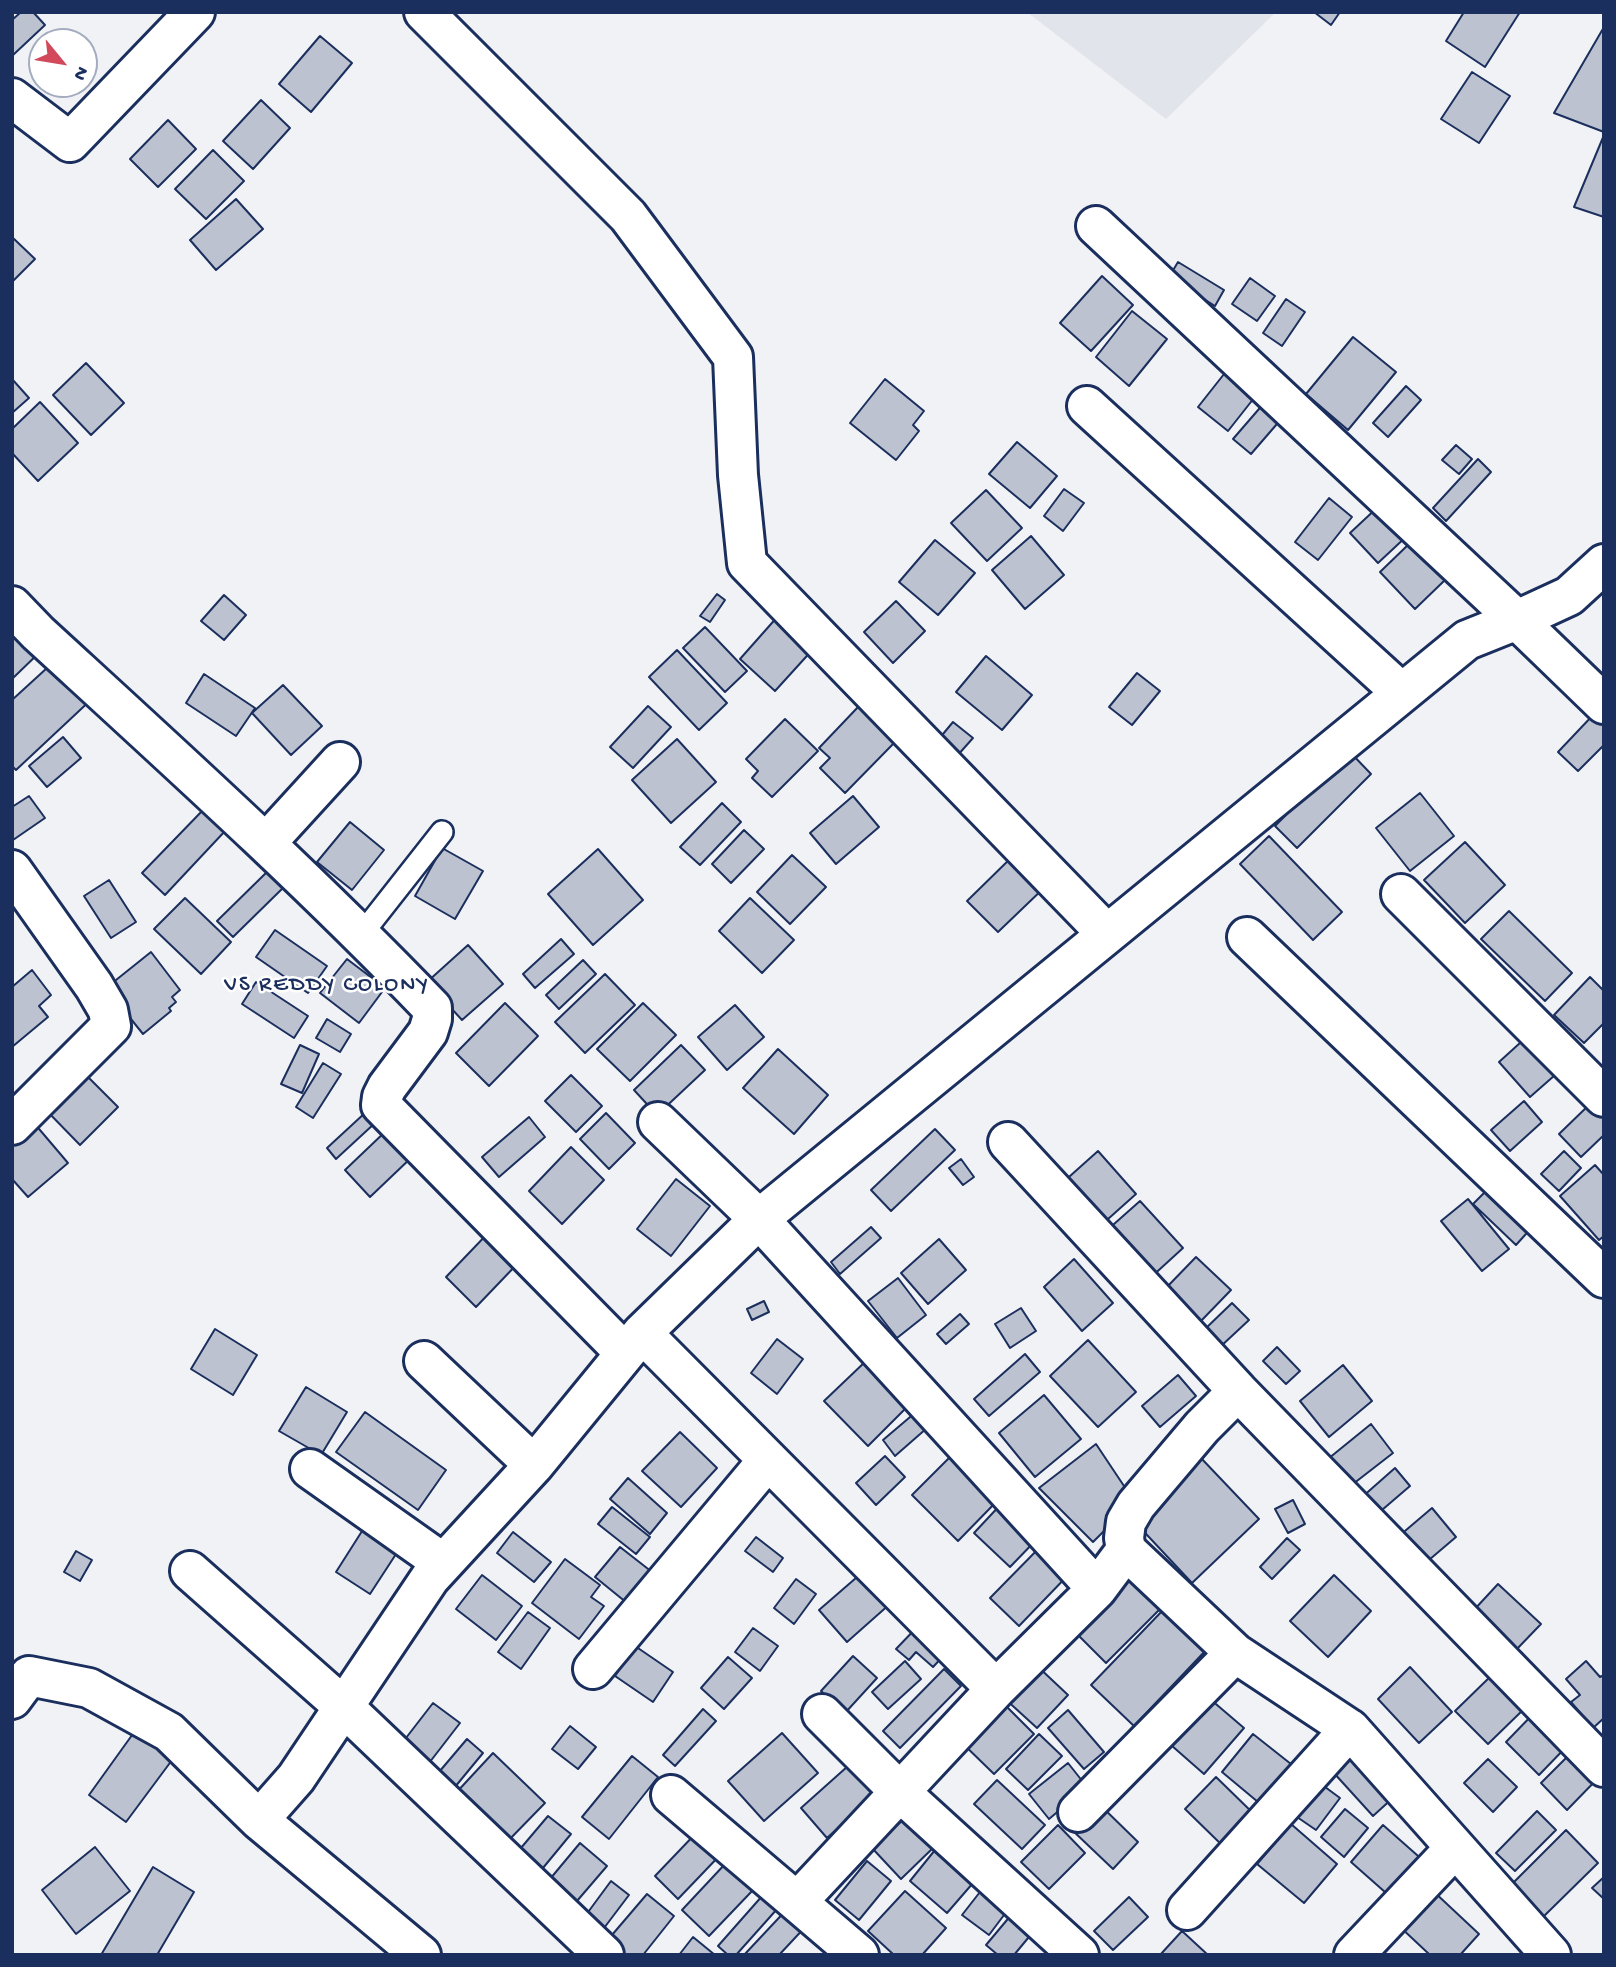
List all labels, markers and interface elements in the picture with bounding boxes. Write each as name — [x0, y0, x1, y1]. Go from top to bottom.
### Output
north arrow — [28, 28, 98, 98]
text: N — [67, 62, 93, 84]
district label: VS REDDY COLONY — [226, 972, 428, 1000]

